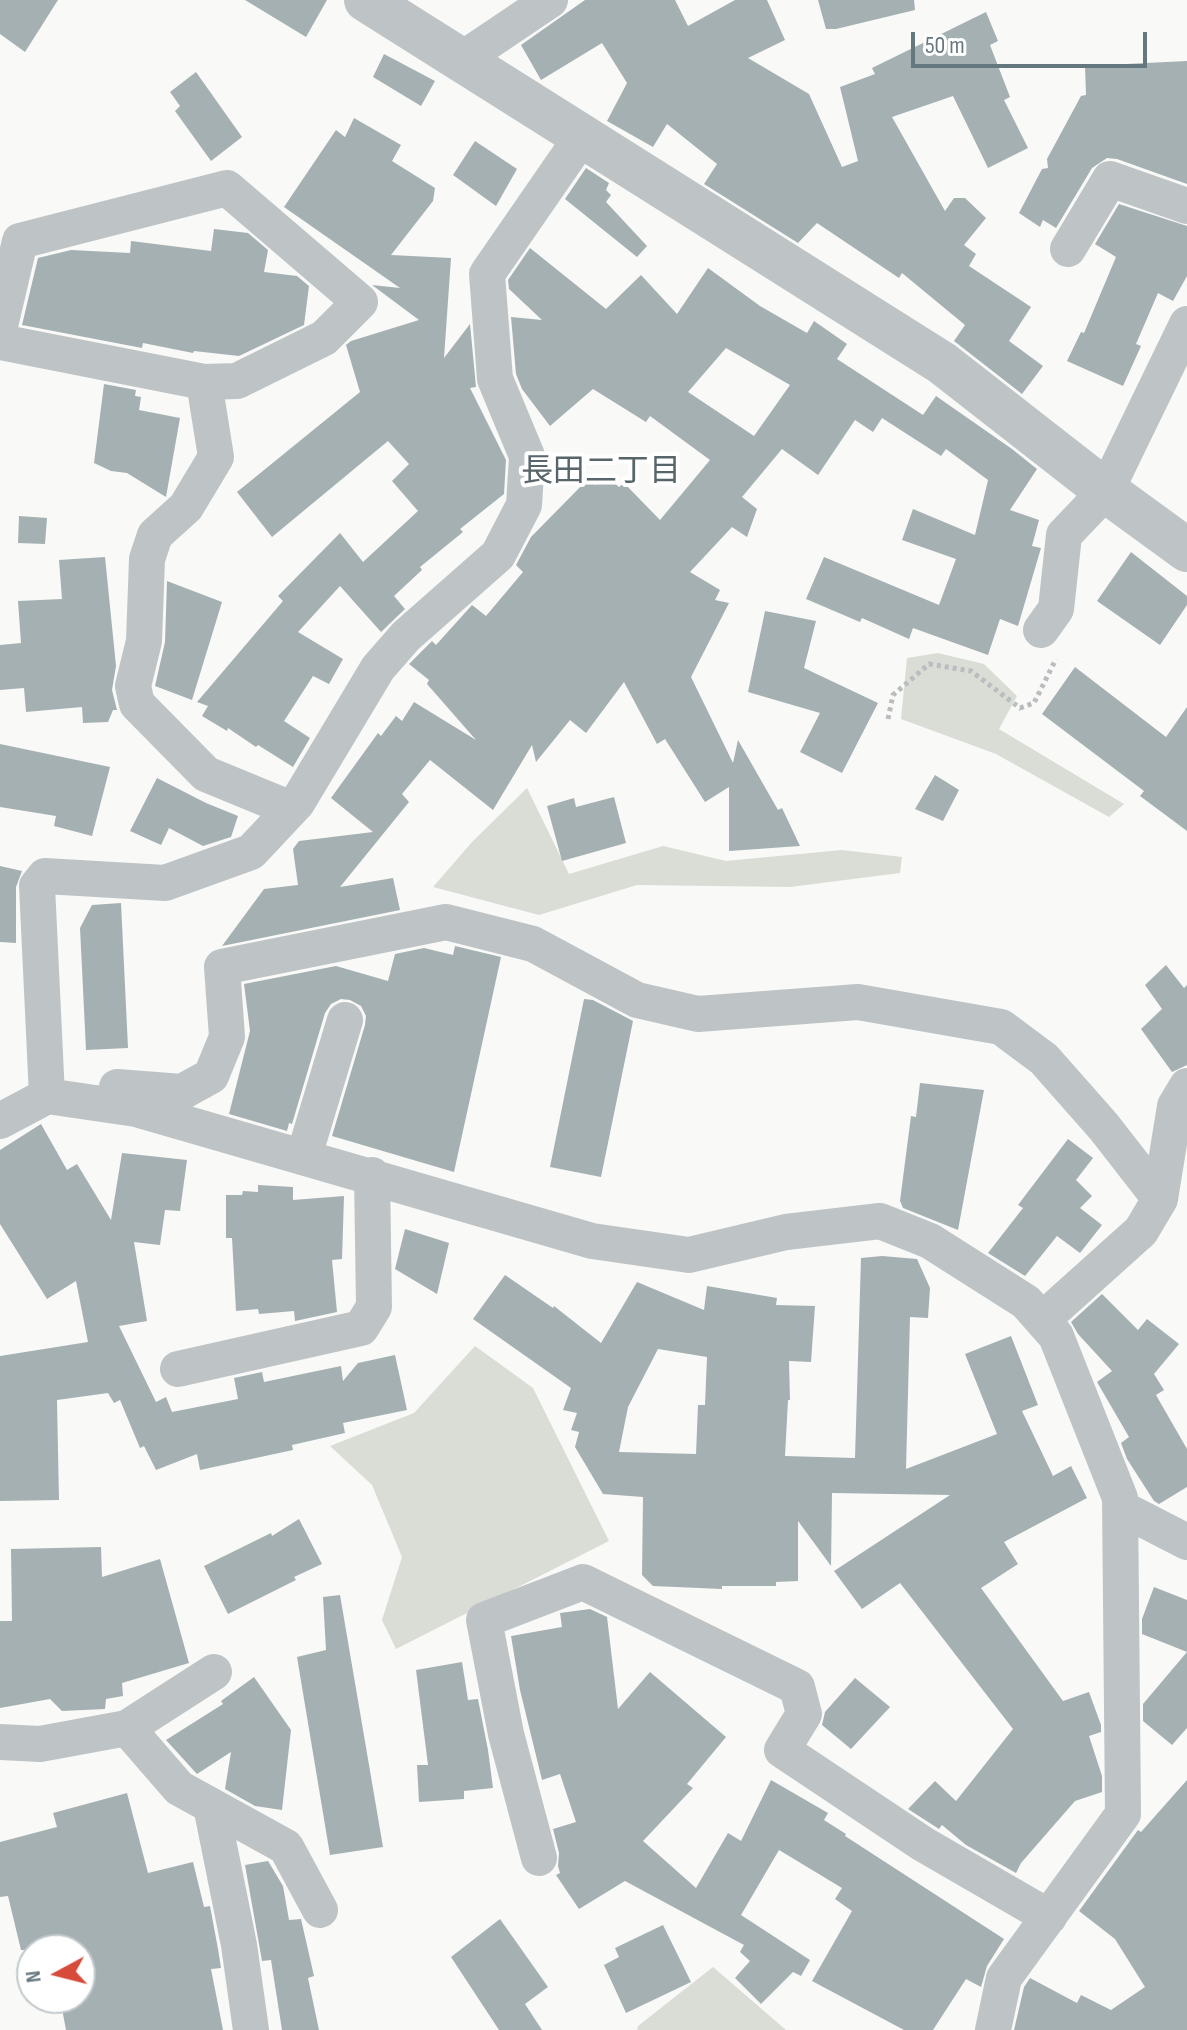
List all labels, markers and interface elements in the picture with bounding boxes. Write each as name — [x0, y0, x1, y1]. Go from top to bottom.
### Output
scale bar — [915, 16, 1151, 66]
text: 50 m — [925, 31, 965, 60]
district label: 長田二丁目 — [521, 454, 681, 492]
north arrow — [16, 1934, 96, 2014]
text: N — [20, 1969, 48, 1984]

